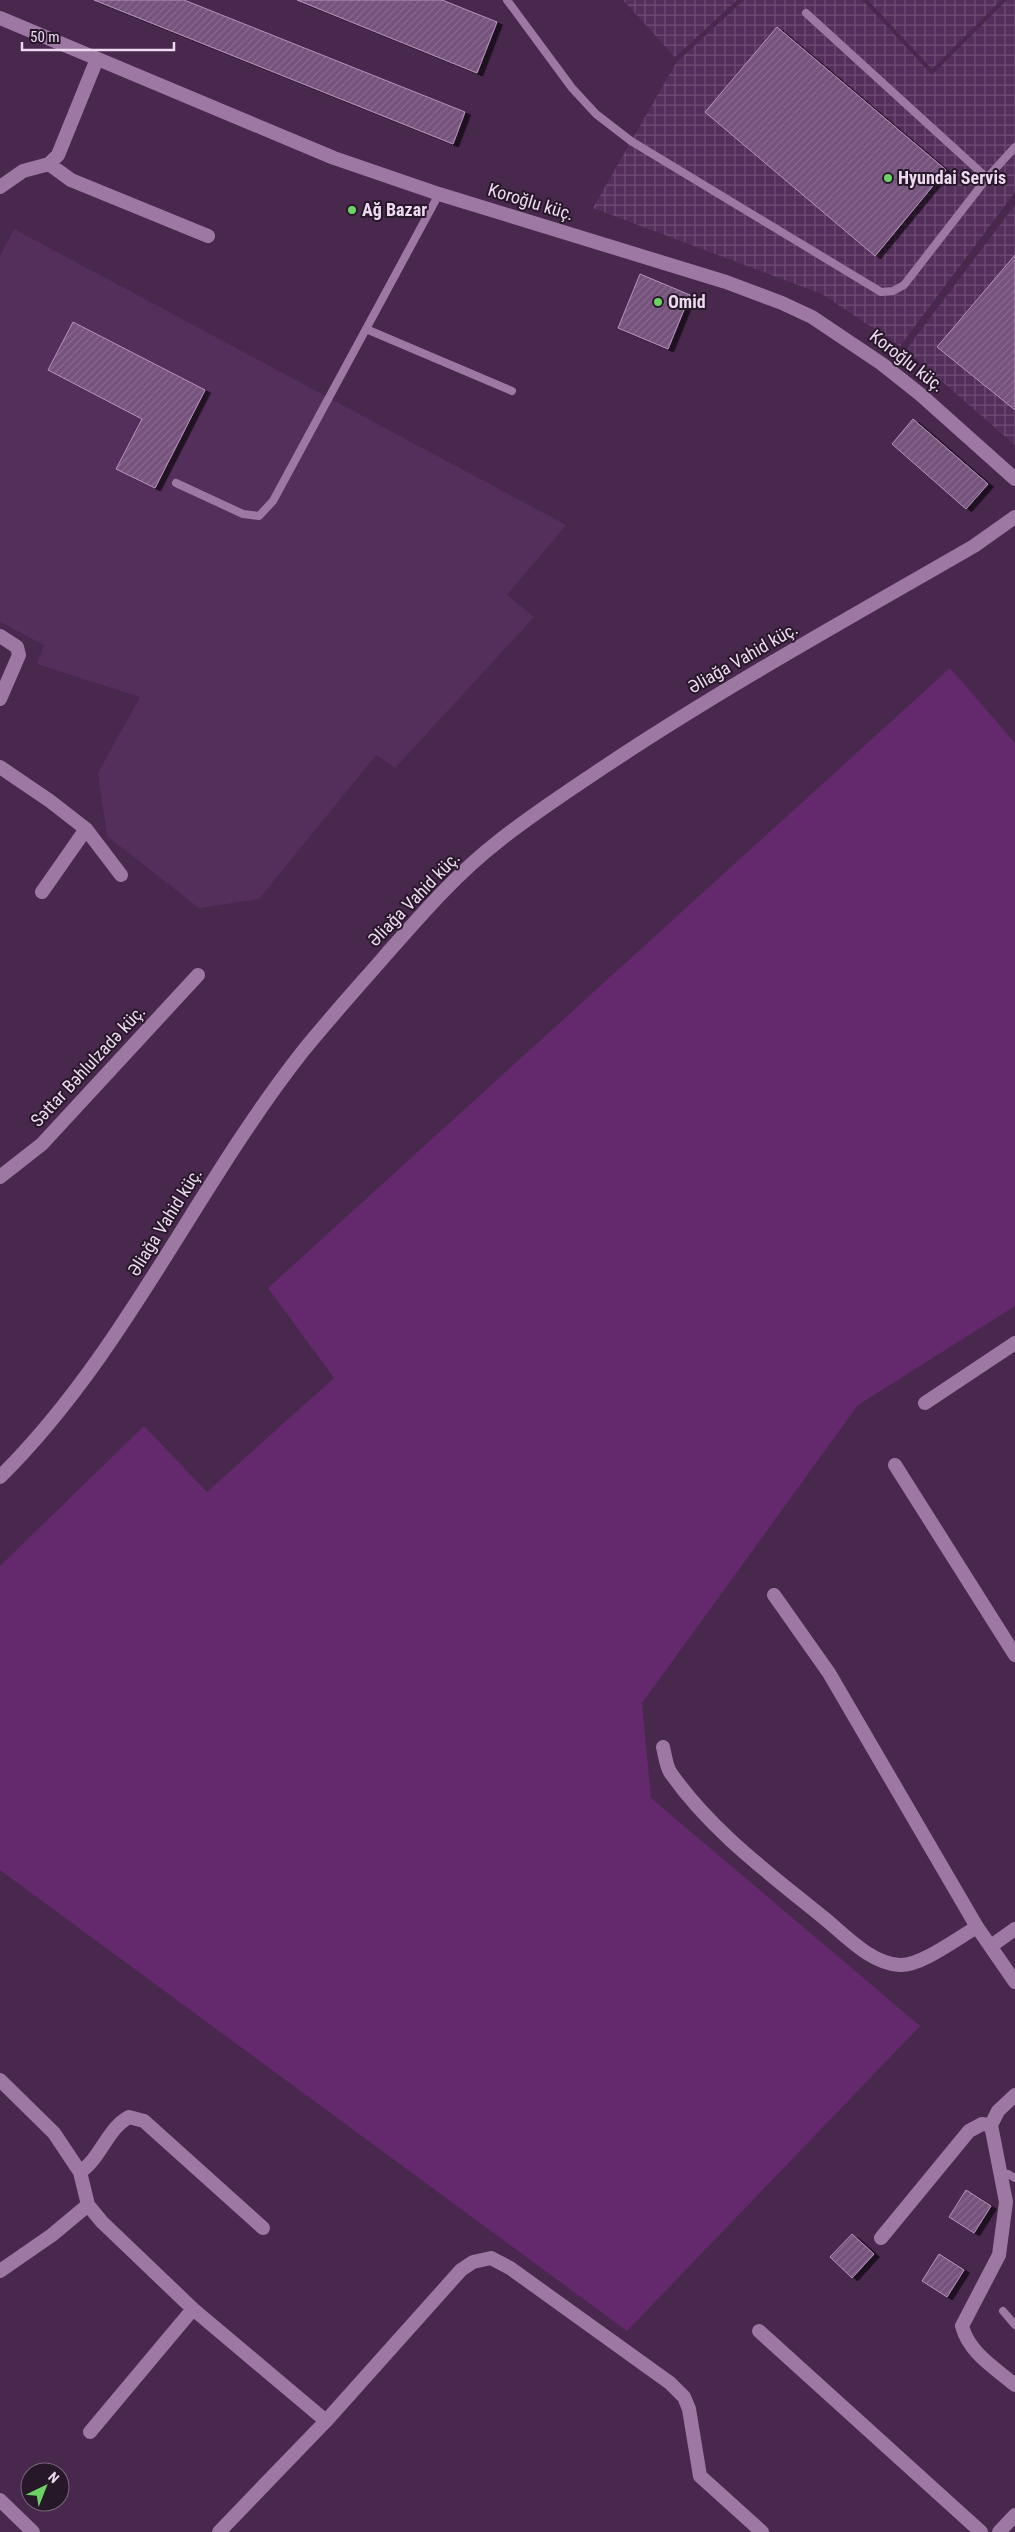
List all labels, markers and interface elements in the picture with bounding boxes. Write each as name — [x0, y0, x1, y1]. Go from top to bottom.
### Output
scale bar — [22, 20, 175, 52]
text: 50 m — [30, 28, 60, 46]
place label: Hyundai Servis — [898, 167, 1006, 188]
marker: Hyundai Servis — [882, 172, 894, 184]
street label: Koroğlu küç. — [486, 179, 577, 225]
place label: Ağ Bazar — [362, 199, 427, 220]
marker: Ağ Bazar — [346, 204, 358, 216]
place label: Omid — [668, 291, 706, 312]
marker: Omid — [652, 296, 664, 308]
street label: Koroğlu küç. — [866, 325, 949, 396]
street label: Əliağa Vahid küç. — [684, 618, 801, 697]
street label: Əliağa Vahid küç. — [363, 847, 464, 950]
street label: Səttar Bəhlulzadə küç. — [26, 1001, 149, 1131]
street label: Əliağa Vahid küç. — [123, 1164, 206, 1280]
north arrow — [20, 2462, 70, 2512]
text: N — [45, 2469, 62, 2486]

